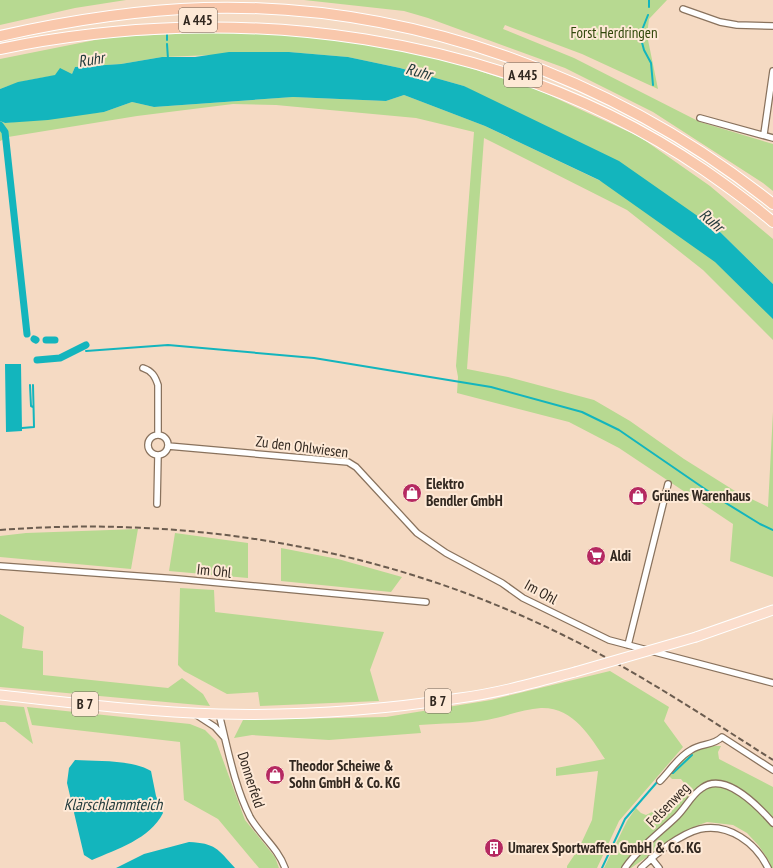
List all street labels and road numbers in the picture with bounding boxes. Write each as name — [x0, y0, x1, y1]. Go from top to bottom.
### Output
road number: A 445 — [179, 8, 217, 32]
road number: A 445 — [504, 63, 542, 87]
street label: Zu den Ohlwiesen — [255, 431, 349, 462]
street label: Im Ohl — [196, 559, 233, 582]
street label: Im Ohl — [521, 575, 561, 609]
road number: B 7 — [425, 689, 451, 713]
road number: B 7 — [72, 692, 98, 716]
street label: Donnerfeld — [234, 749, 269, 810]
street label: Felsenweg — [642, 778, 694, 831]

